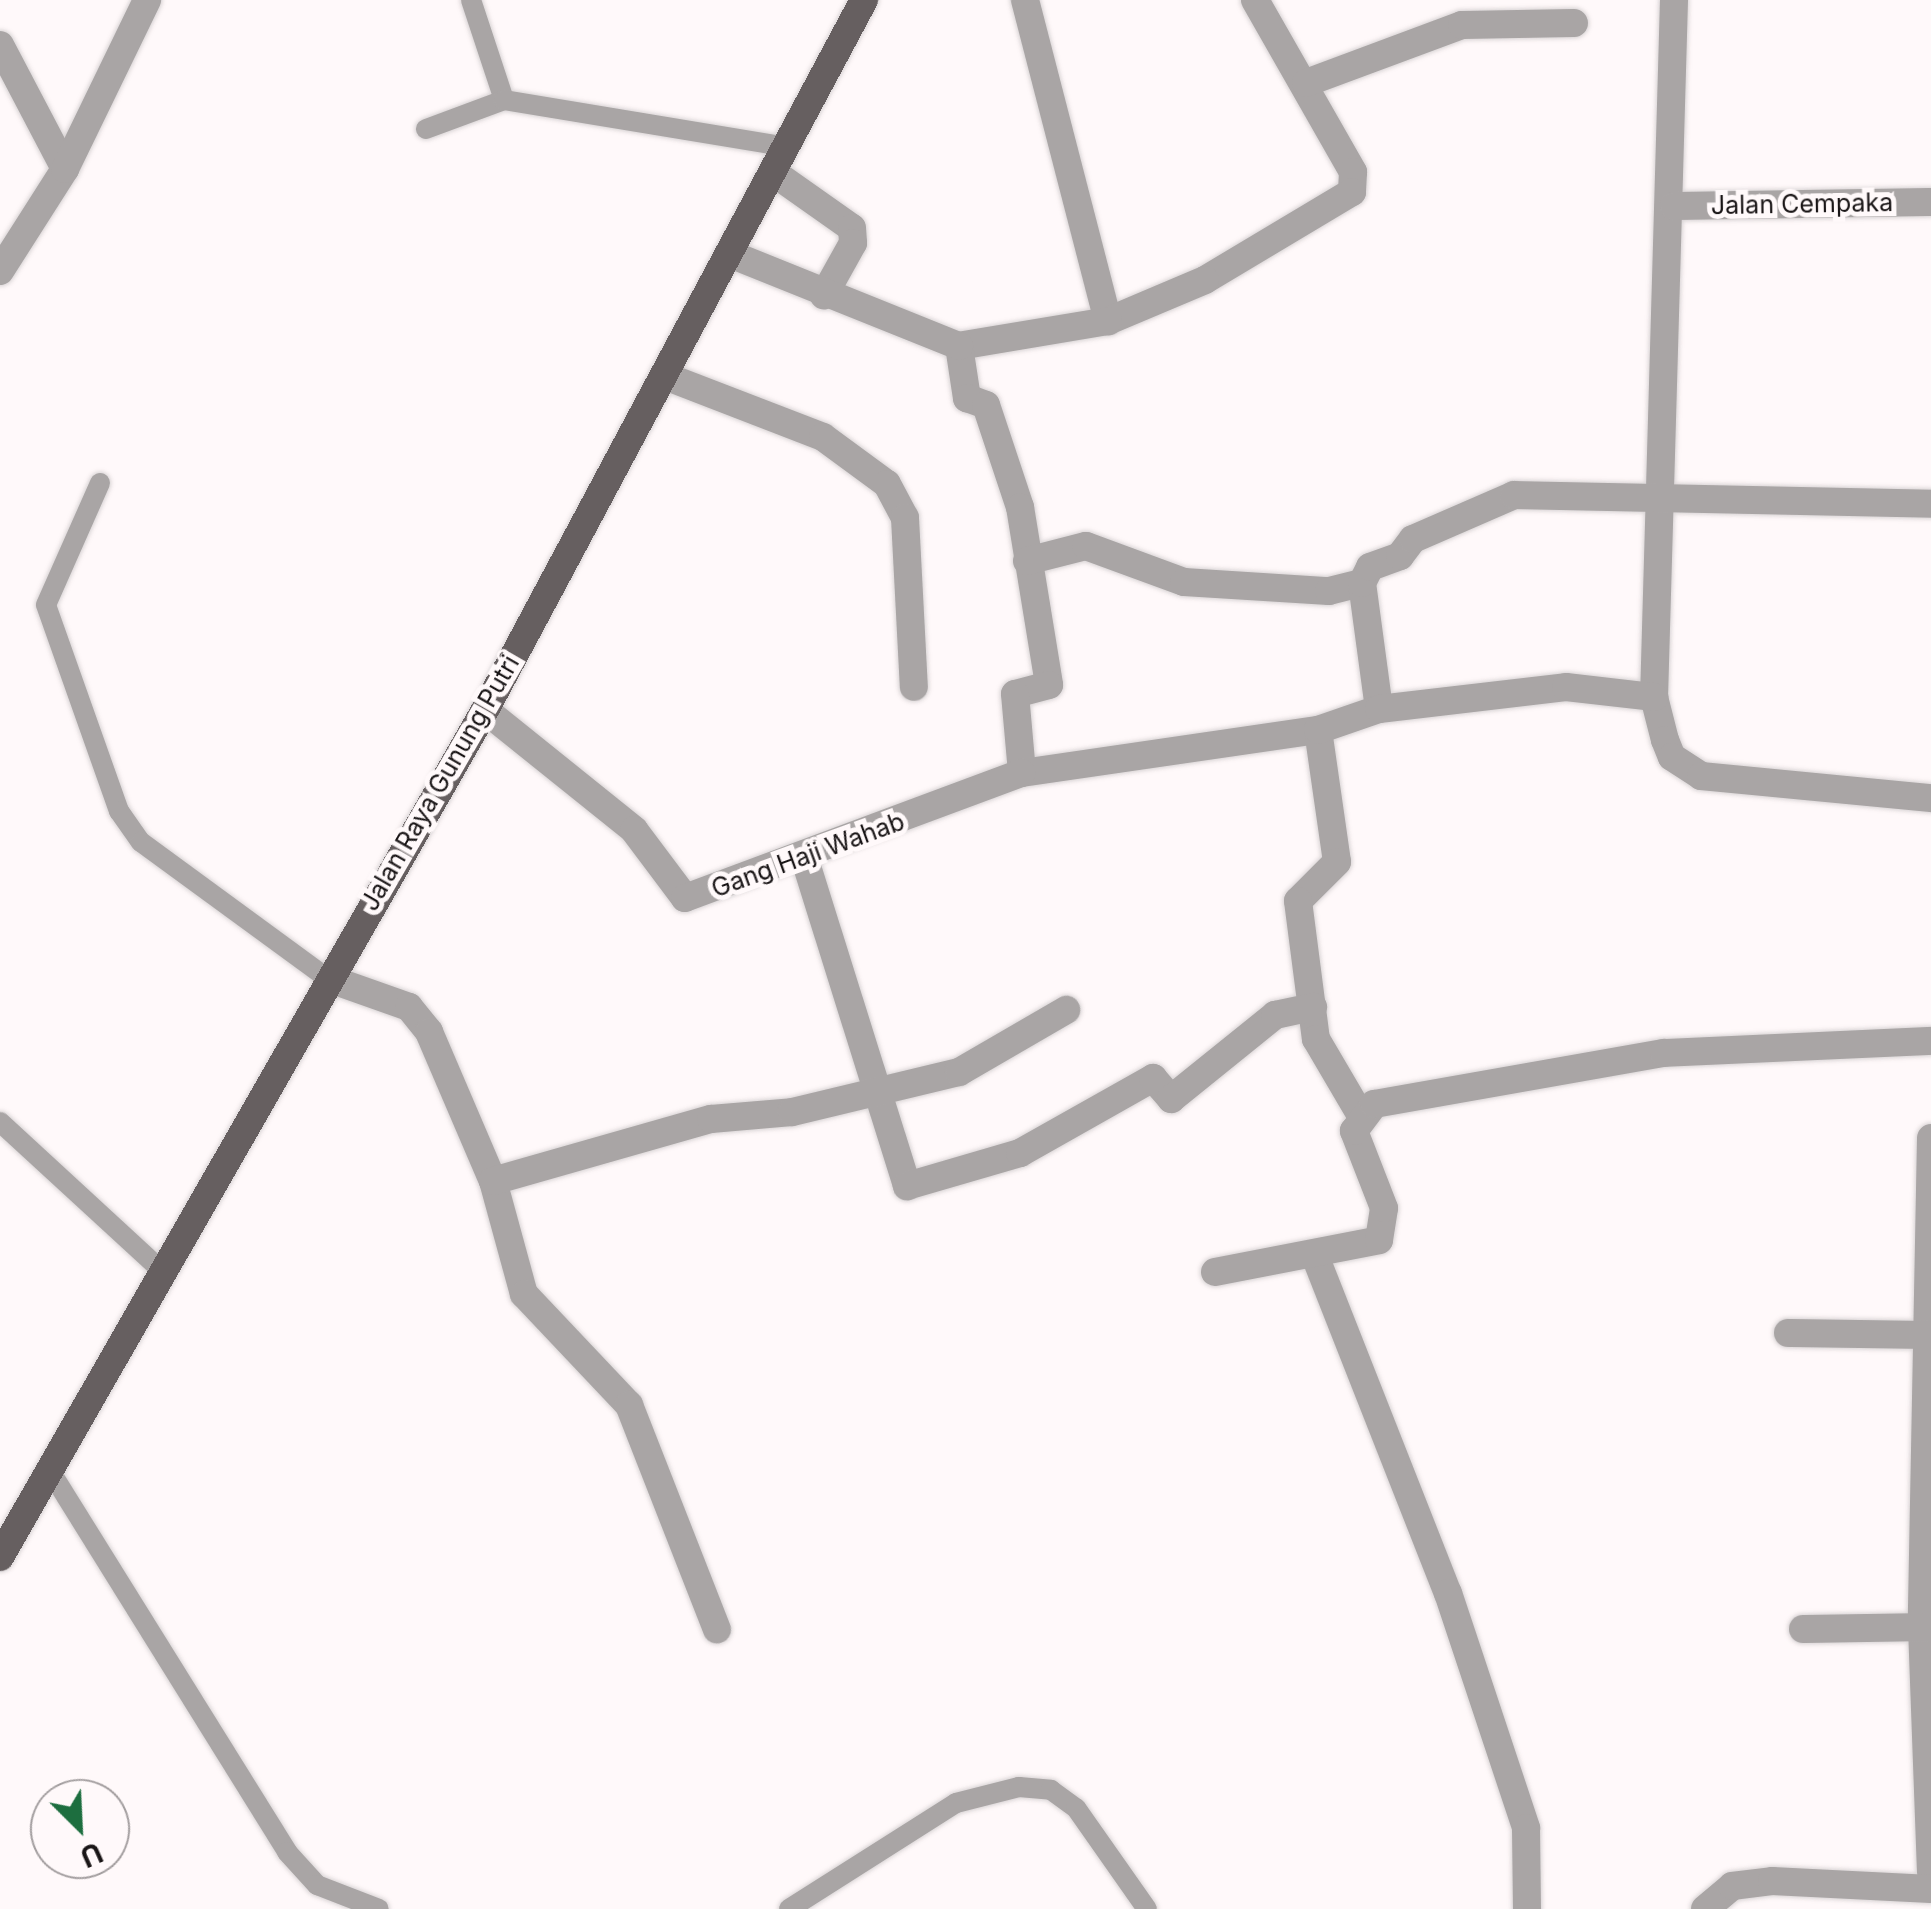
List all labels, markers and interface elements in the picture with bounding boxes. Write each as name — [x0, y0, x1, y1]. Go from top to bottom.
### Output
street label: Jalan Cempaka — [1711, 187, 1893, 221]
street label: Jalan Raya Gunung Putri — [355, 650, 525, 916]
street label: Gang Haji Wahab — [707, 806, 909, 904]
north arrow — [30, 1779, 130, 1879]
text: U — [75, 1835, 108, 1874]

